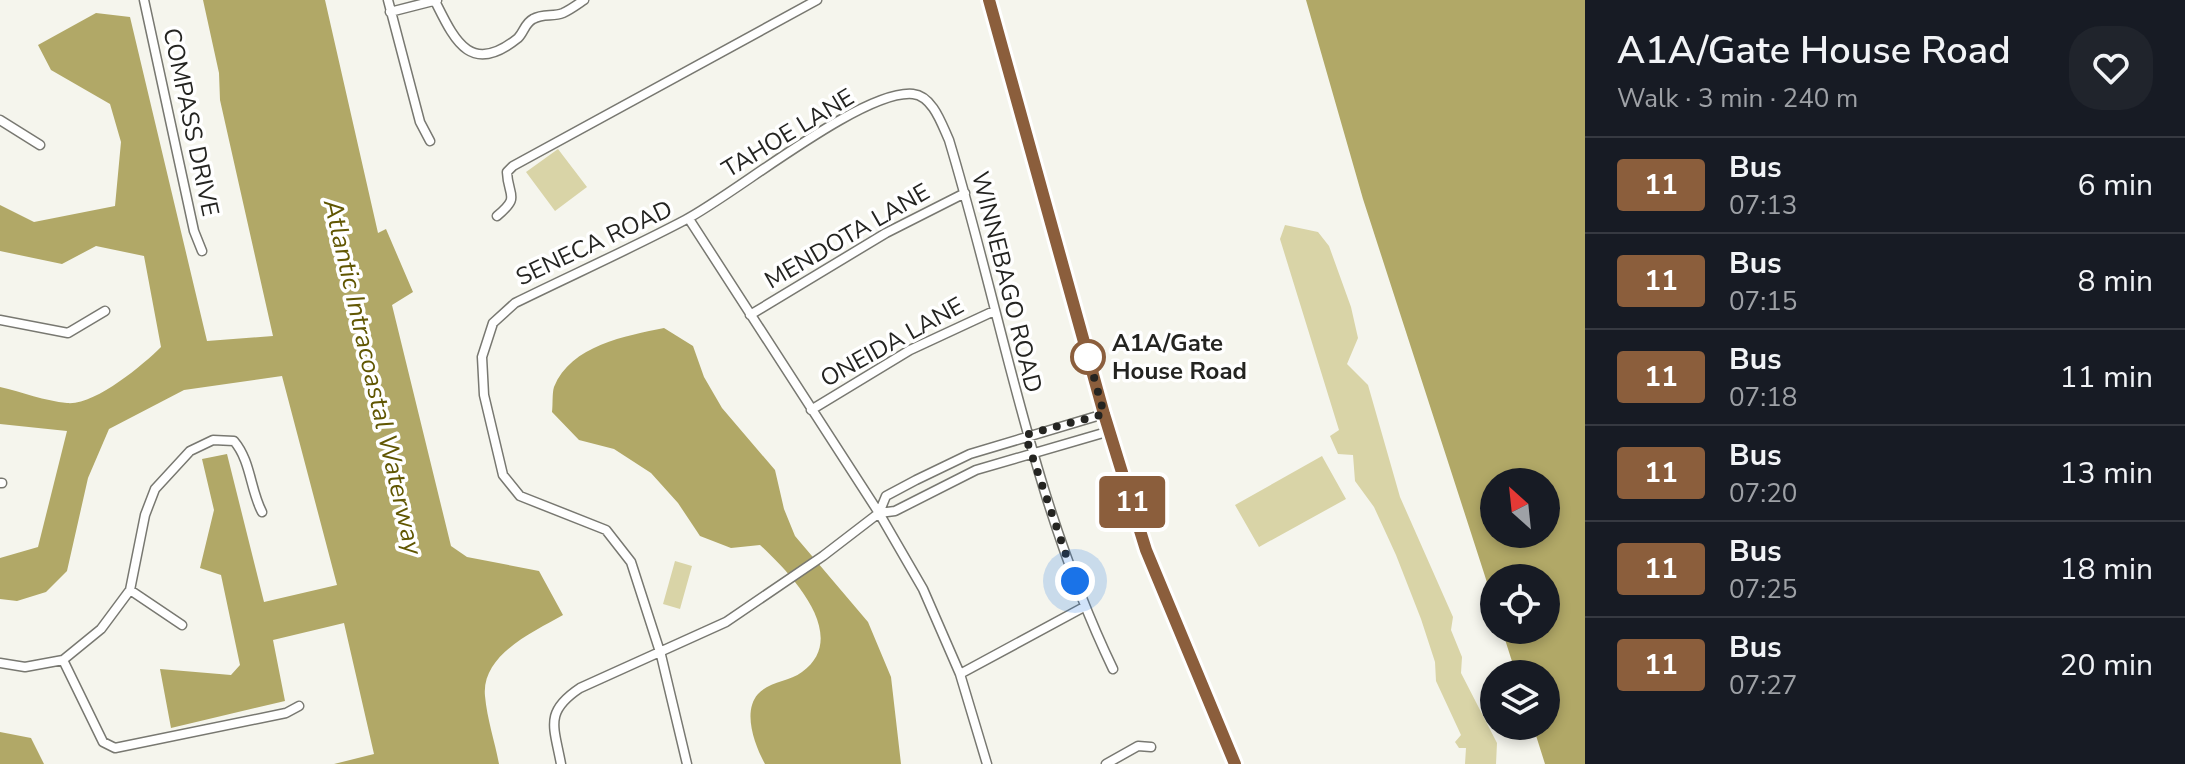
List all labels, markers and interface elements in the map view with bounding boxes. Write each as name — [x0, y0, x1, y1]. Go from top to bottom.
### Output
street label: COMPASS DRIVE — [155, 25, 227, 219]
text: A1A/Gate House Road — [1617, 25, 2011, 76]
button: heart — [2069, 26, 2153, 110]
street label: TAHOE LANE — [716, 81, 860, 185]
text: Walk · 3 min · 240 m — [1617, 81, 1858, 116]
text: Bus — [1729, 147, 1782, 188]
text: 6 min — [2078, 165, 2153, 206]
text: 11 — [1644, 166, 1678, 204]
street label: WINNEBAGO ROAD — [964, 168, 1050, 396]
street label: MENDOTA LANE — [759, 176, 935, 296]
text: 07:13 — [1729, 188, 1797, 223]
street label: SENECA ROAD — [511, 193, 677, 293]
water label: Atlantic Intracoastal Waterway — [315, 195, 431, 560]
text: Bus — [1729, 243, 1782, 284]
text: 8 min — [2078, 261, 2153, 302]
text: 11 — [1644, 262, 1678, 300]
text: 07:15 — [1729, 284, 1797, 319]
street label: ONEIDA LANE — [815, 289, 969, 395]
place label: A1A/Gate House Road — [1112, 327, 1247, 387]
text: Bus — [1729, 339, 1782, 380]
marker: A1A/Gate House Road — [1071, 340, 1105, 374]
text: 11 min — [2060, 357, 2153, 398]
text: 11 — [1644, 358, 1678, 396]
text: 07:18 — [1729, 380, 1797, 415]
text: Bus — [1729, 435, 1782, 476]
text: 13 min — [2060, 453, 2153, 494]
text: 11 — [1644, 454, 1678, 492]
north arrow — [1480, 468, 1560, 548]
map controls — [1480, 468, 1560, 740]
line badge: 11 — [1096, 476, 1168, 528]
text: 07:20 — [1729, 476, 1797, 511]
text: 11 — [1115, 483, 1149, 521]
text: Bus — [1729, 531, 1782, 572]
text: 18 min — [2060, 549, 2153, 590]
text: 11 — [1644, 550, 1678, 588]
your location — [1055, 561, 1095, 601]
button: locate — [1480, 564, 1560, 644]
text: 07:25 — [1729, 572, 1797, 607]
text: Bus — [1729, 627, 1782, 668]
text: 20 min — [2060, 645, 2153, 686]
text: 11 — [1644, 646, 1678, 684]
button: layers — [1480, 660, 1560, 740]
text: 07:27 — [1729, 668, 1797, 703]

